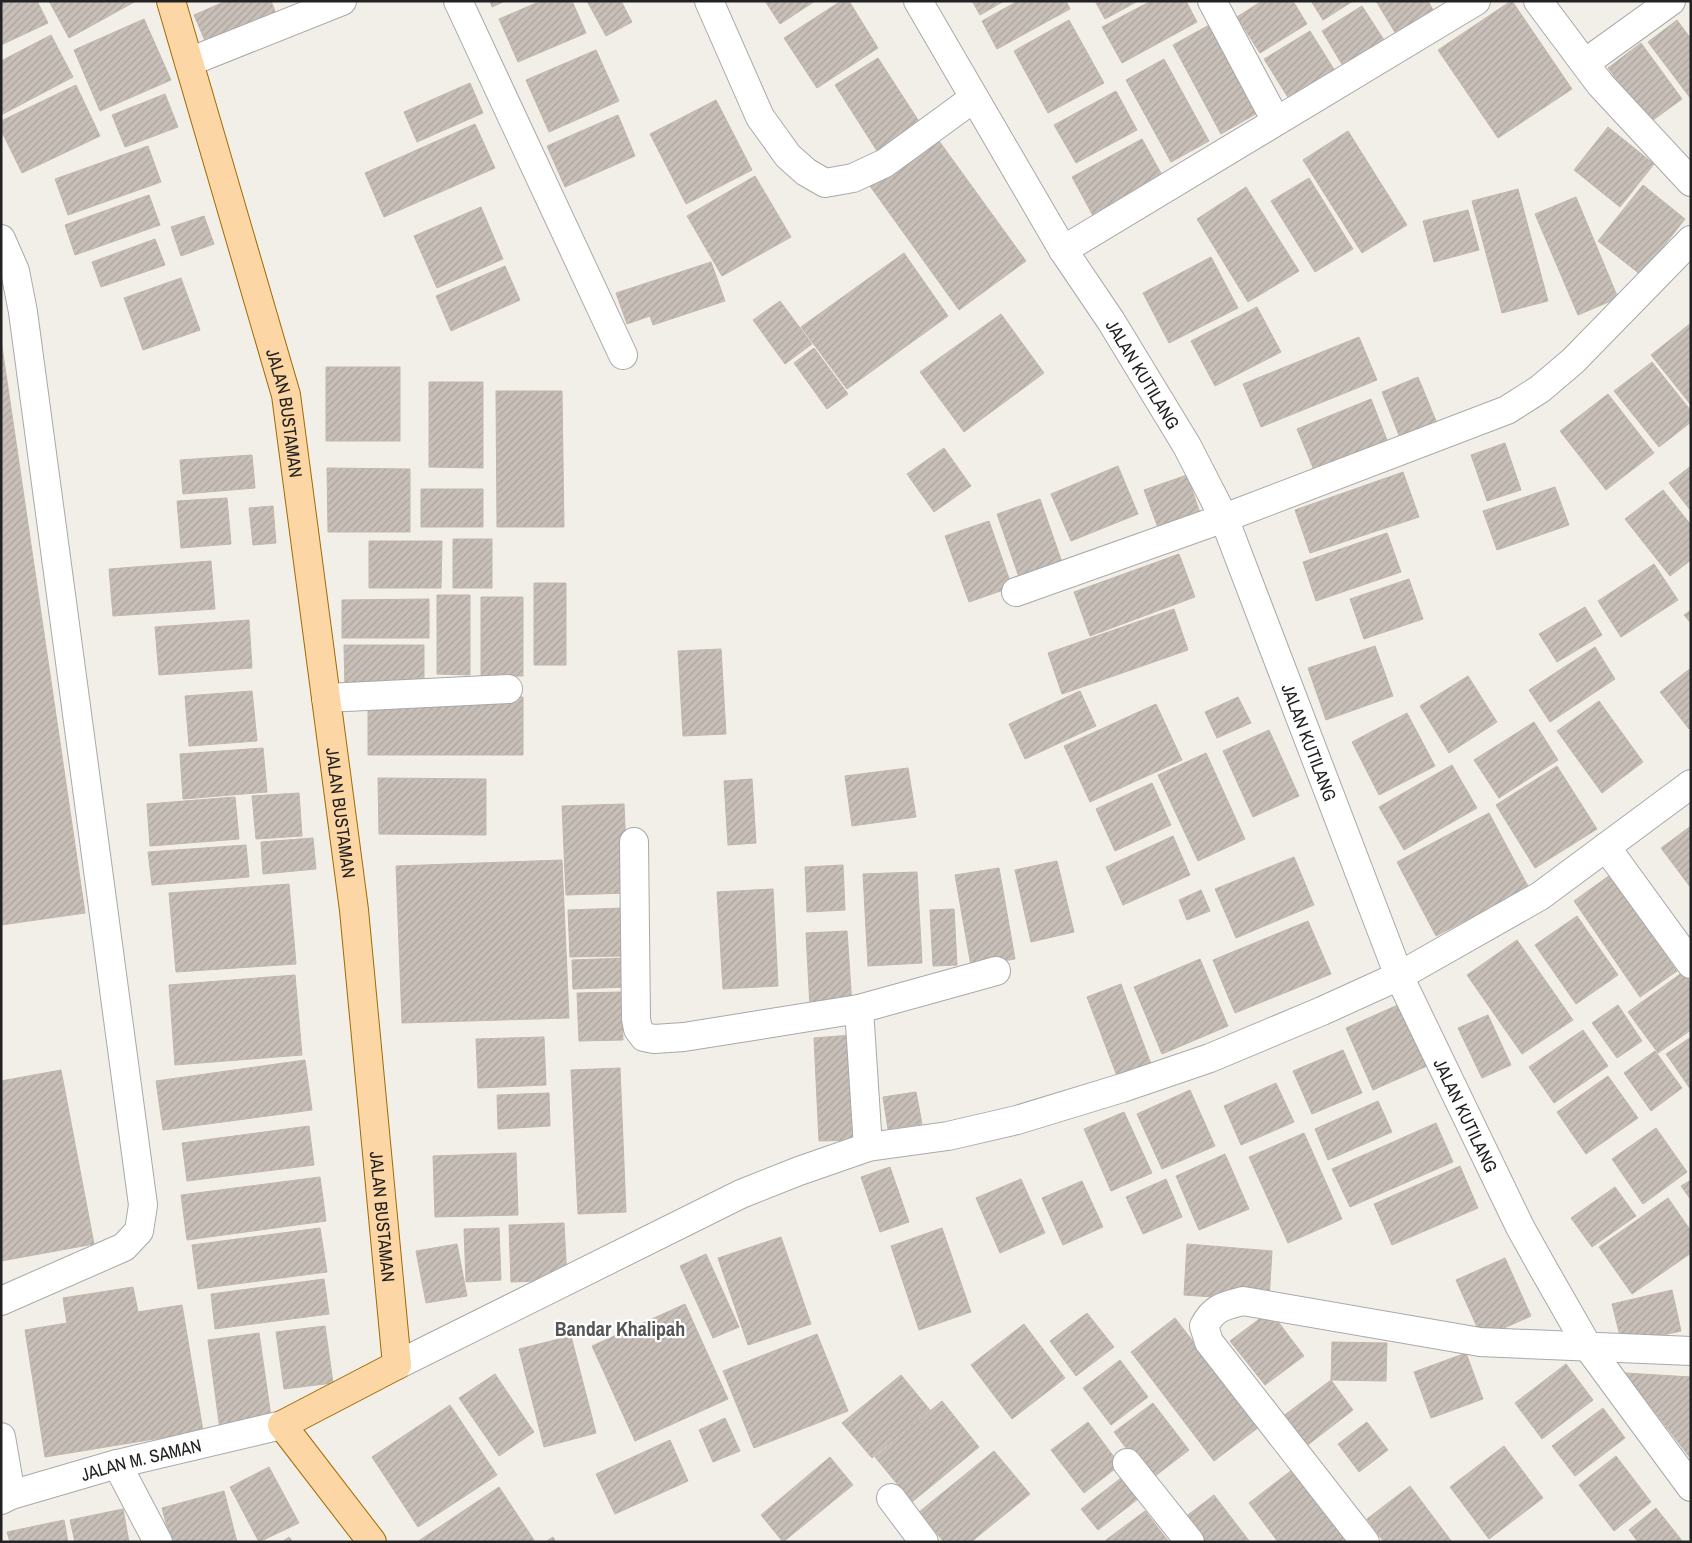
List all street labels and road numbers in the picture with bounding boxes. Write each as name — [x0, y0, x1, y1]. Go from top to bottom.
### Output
street label: JALAN KUTILANG — [1100, 315, 1186, 434]
street label: JALAN BUSTAMAN — [261, 345, 309, 479]
street label: JALAN KUTILANG — [1276, 680, 1343, 804]
street label: JALAN BUSTAMAN — [320, 746, 362, 880]
street label: JALAN KUTILANG — [1428, 1054, 1504, 1177]
street label: JALAN BUSTAMAN — [364, 1150, 402, 1283]
street label: JALAN M. SAMAN — [78, 1432, 204, 1486]

